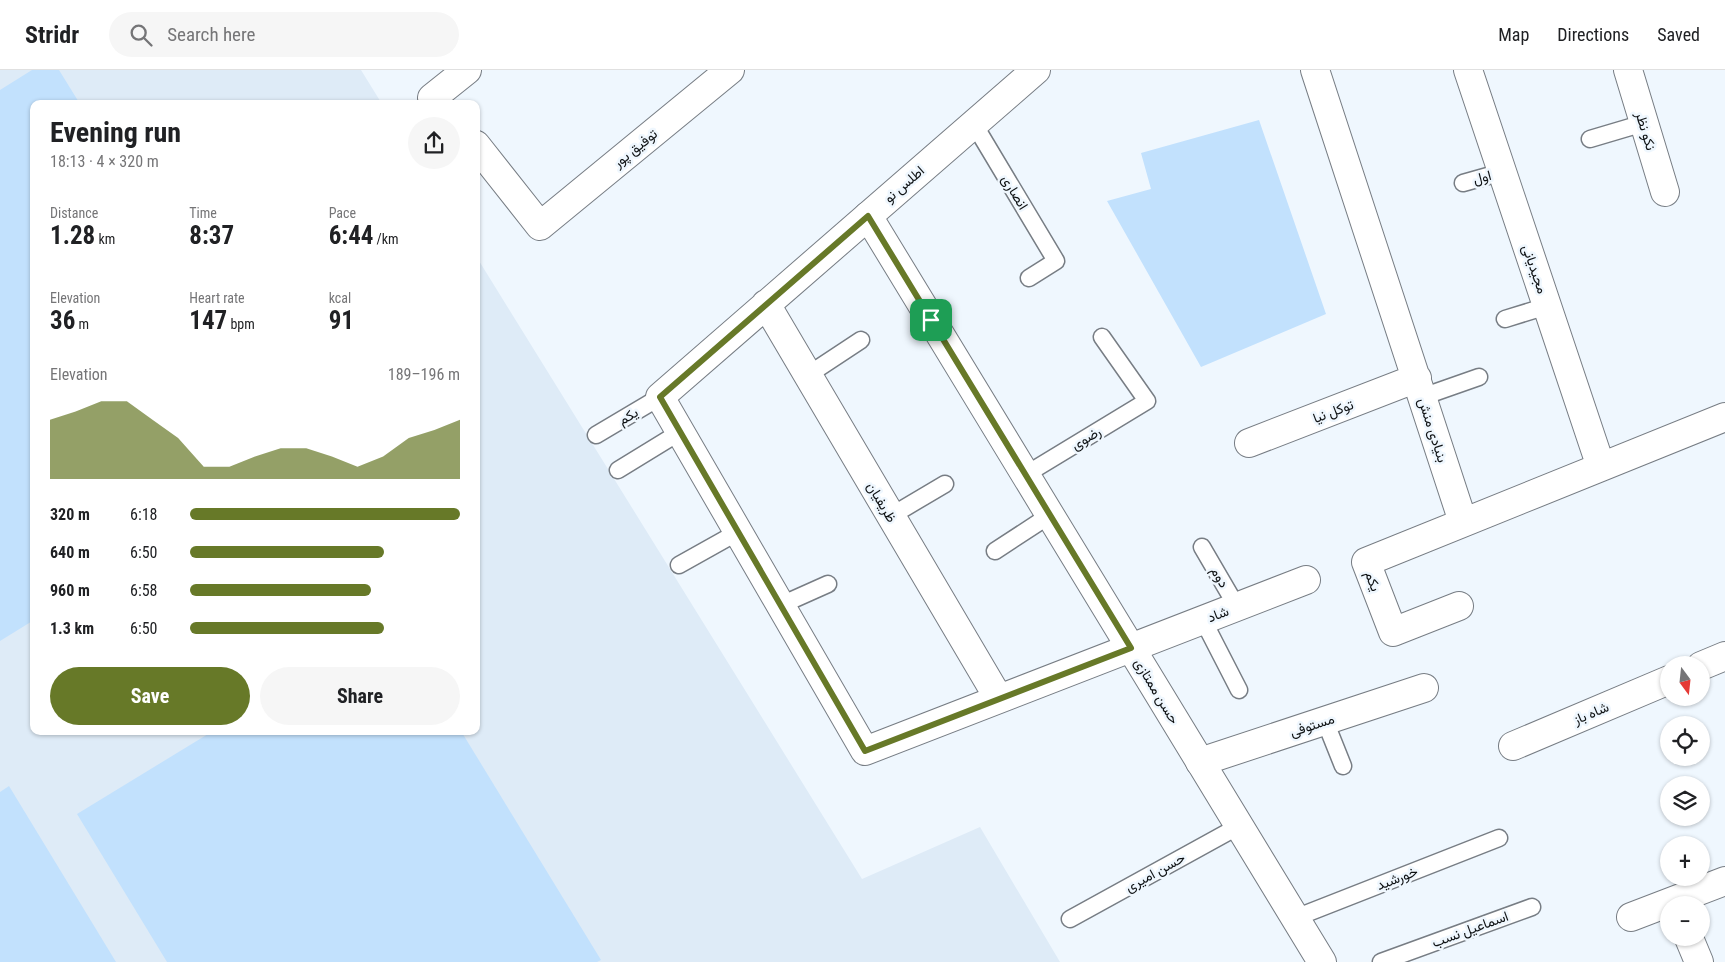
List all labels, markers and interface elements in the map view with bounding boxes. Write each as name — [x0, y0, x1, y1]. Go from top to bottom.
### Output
search box — [109, 12, 459, 57]
text: Stridr — [25, 21, 79, 49]
icon: search — [127, 21, 155, 49]
text: Search here — [167, 23, 256, 46]
text: Map — [1498, 24, 1529, 45]
text: Directions — [1557, 24, 1629, 45]
text: Saved — [1657, 24, 1700, 45]
street label: نکو نظر — [1631, 109, 1659, 152]
text: Evening run — [50, 116, 181, 149]
button: share — [408, 117, 460, 169]
street label: توفیق پور — [609, 125, 662, 173]
text: 18:13 · 4 × 320 m — [50, 152, 159, 171]
street label: اطلس نو — [881, 162, 928, 206]
street label: اول — [1471, 167, 1493, 189]
street label: انصاری — [998, 172, 1032, 213]
text: Distance — [50, 205, 98, 221]
text: Time — [189, 205, 217, 221]
text: Pace — [329, 205, 356, 221]
text: 1.28 — [50, 221, 95, 250]
text: 8:37 — [189, 221, 234, 250]
text: 6:44 — [329, 221, 373, 250]
text: km — [95, 231, 115, 247]
text: /km — [373, 231, 399, 247]
street label: مجیدیانی — [1518, 242, 1551, 296]
text: Elevation — [50, 290, 100, 306]
text: Heart rate — [189, 290, 245, 306]
text: kcal — [329, 290, 351, 306]
pin — [910, 299, 952, 341]
text: 36 — [50, 306, 75, 335]
text: 147 — [189, 306, 227, 335]
text: 91 — [329, 306, 354, 335]
icon: arrive — [917, 306, 945, 334]
text: m — [75, 316, 89, 332]
text: bpm — [227, 316, 255, 332]
text: Elevation — [50, 365, 108, 384]
text: 189–196 m — [388, 365, 460, 384]
street label: توکل نیا — [1310, 396, 1356, 427]
street label: بنیادی منش — [1414, 396, 1451, 465]
street label: یکم — [615, 404, 641, 429]
street label: رضوی — [1068, 423, 1104, 454]
street label: ظریفیان — [863, 479, 900, 526]
text: 320 m — [50, 505, 90, 524]
text: 6:18 — [130, 505, 157, 524]
text: 640 m — [50, 543, 90, 562]
text: 6:50 — [130, 543, 157, 562]
street label: دوم — [1207, 564, 1232, 591]
street label: یکم — [1361, 569, 1384, 594]
text: 960 m — [50, 581, 90, 600]
text: 6:58 — [130, 581, 157, 600]
street label: شاد — [1205, 603, 1231, 625]
text: 1.3 km — [50, 619, 94, 638]
text: 6:50 — [130, 619, 157, 638]
street label: حسن ممتازی — [1130, 655, 1183, 727]
north arrow — [1660, 656, 1710, 706]
map controls — [1660, 656, 1710, 946]
button: Save — [50, 667, 250, 725]
button: Share — [260, 667, 460, 725]
street label: شاه باز — [1570, 698, 1612, 729]
street label: مستوفی — [1288, 710, 1337, 741]
button: locate — [1660, 716, 1710, 766]
button: layers — [1660, 776, 1710, 826]
button: + — [1660, 836, 1710, 886]
street label: حسن امیری — [1122, 849, 1188, 896]
street label: خورشید — [1374, 863, 1420, 894]
button: − — [1660, 896, 1710, 946]
street label: اسماعیل نسب — [1430, 908, 1511, 951]

